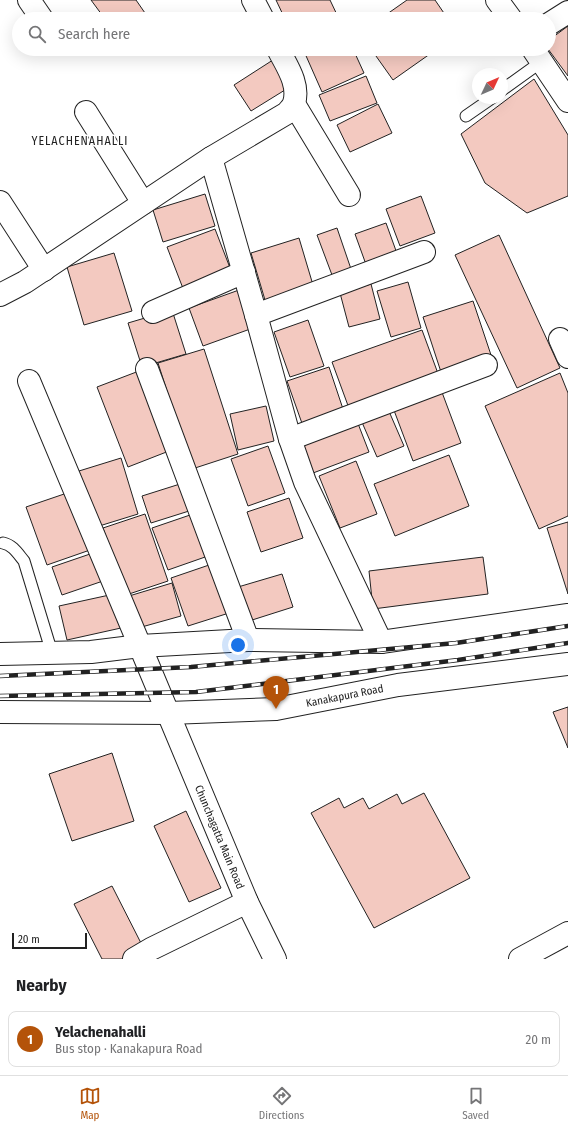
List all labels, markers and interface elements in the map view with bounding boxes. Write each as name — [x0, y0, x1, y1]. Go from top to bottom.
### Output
search box — [12, 12, 556, 56]
icon: search — [26, 23, 48, 45]
text: Search here — [58, 25, 130, 43]
north arrow — [472, 68, 508, 104]
district label: YELACHENAHALLI — [31, 134, 129, 148]
your location — [228, 635, 248, 655]
pin: 1 — [263, 676, 289, 709]
street label: Kanakapura Road — [305, 682, 385, 710]
street label: Chunchagatta Main Road — [192, 783, 247, 891]
scale bar — [12, 931, 87, 950]
text: 20 m — [18, 933, 40, 946]
text: Nearby — [16, 975, 67, 996]
text: Yelachenahalli — [55, 1023, 146, 1041]
text: 1 — [27, 1032, 33, 1047]
text: 20 m — [525, 1032, 551, 1047]
text: Bus stop · Kanakapura Road — [55, 1041, 203, 1056]
tab: Map — [79, 1085, 101, 1122]
tab: Directions — [259, 1085, 304, 1122]
tab: Saved — [462, 1085, 489, 1122]

